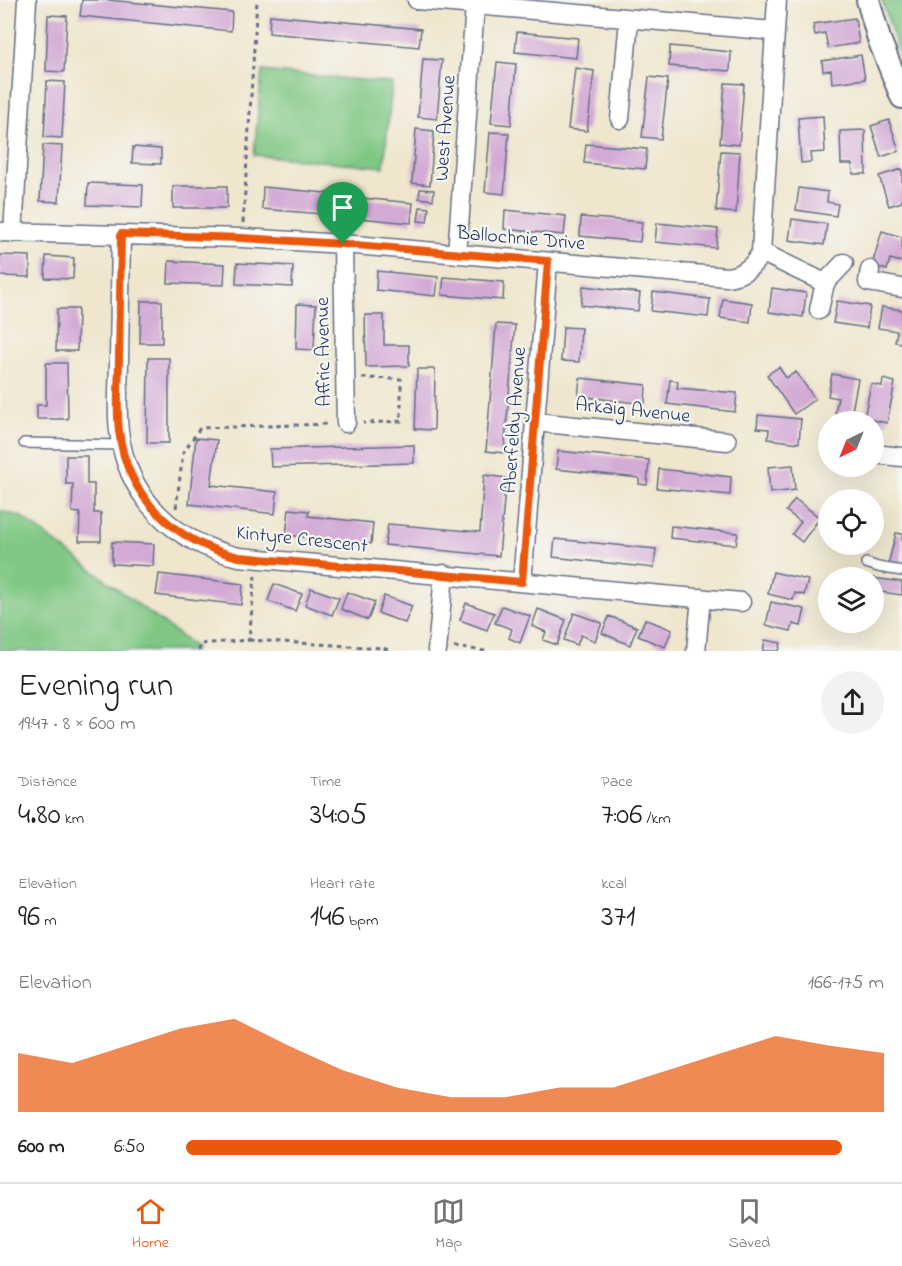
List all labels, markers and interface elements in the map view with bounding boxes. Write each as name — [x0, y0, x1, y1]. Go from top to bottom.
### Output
street label: West Avenue — [428, 74, 465, 182]
pin — [317, 182, 368, 244]
icon: arrive — [326, 191, 359, 224]
street label: Ballochnie Drive — [454, 219, 586, 260]
street label: Affric Avenue — [309, 297, 340, 407]
street label: Aberfeldy Avenue — [496, 346, 535, 494]
street label: Arkaig Avenue — [574, 391, 692, 433]
north arrow — [818, 411, 884, 477]
map controls — [818, 411, 884, 633]
button: locate — [818, 489, 884, 555]
street label: Kintyre Crescent — [235, 519, 369, 562]
button: layers — [818, 567, 884, 633]
text: Evening run — [18, 663, 173, 711]
button: share — [821, 671, 884, 734]
text: 19:47 · 8 × 600 m — [18, 710, 135, 739]
text: Distance — [18, 770, 77, 794]
text: Time — [310, 770, 341, 794]
text: Pace — [601, 770, 633, 794]
text: 4.80 — [18, 794, 61, 838]
text: 34:05 — [310, 794, 367, 838]
text: 7:06 — [601, 794, 642, 838]
text: km — [61, 807, 84, 831]
text: /km — [642, 807, 671, 831]
text: Elevation — [18, 872, 77, 896]
text: Heart rate — [310, 872, 375, 896]
text: kcal — [601, 872, 627, 896]
text: 96 — [18, 896, 40, 940]
text: 146 — [310, 896, 345, 940]
text: 371 — [601, 896, 636, 940]
text: m — [40, 909, 57, 933]
text: bpm — [345, 909, 378, 933]
text: Elevation — [18, 969, 92, 998]
text: 166–175 m — [808, 969, 884, 998]
text: 600 m — [18, 1133, 65, 1162]
text: 6:50 — [114, 1133, 145, 1162]
tab: Home — [132, 1195, 169, 1255]
tab: Map — [432, 1195, 465, 1255]
tab: Saved — [729, 1195, 770, 1255]

